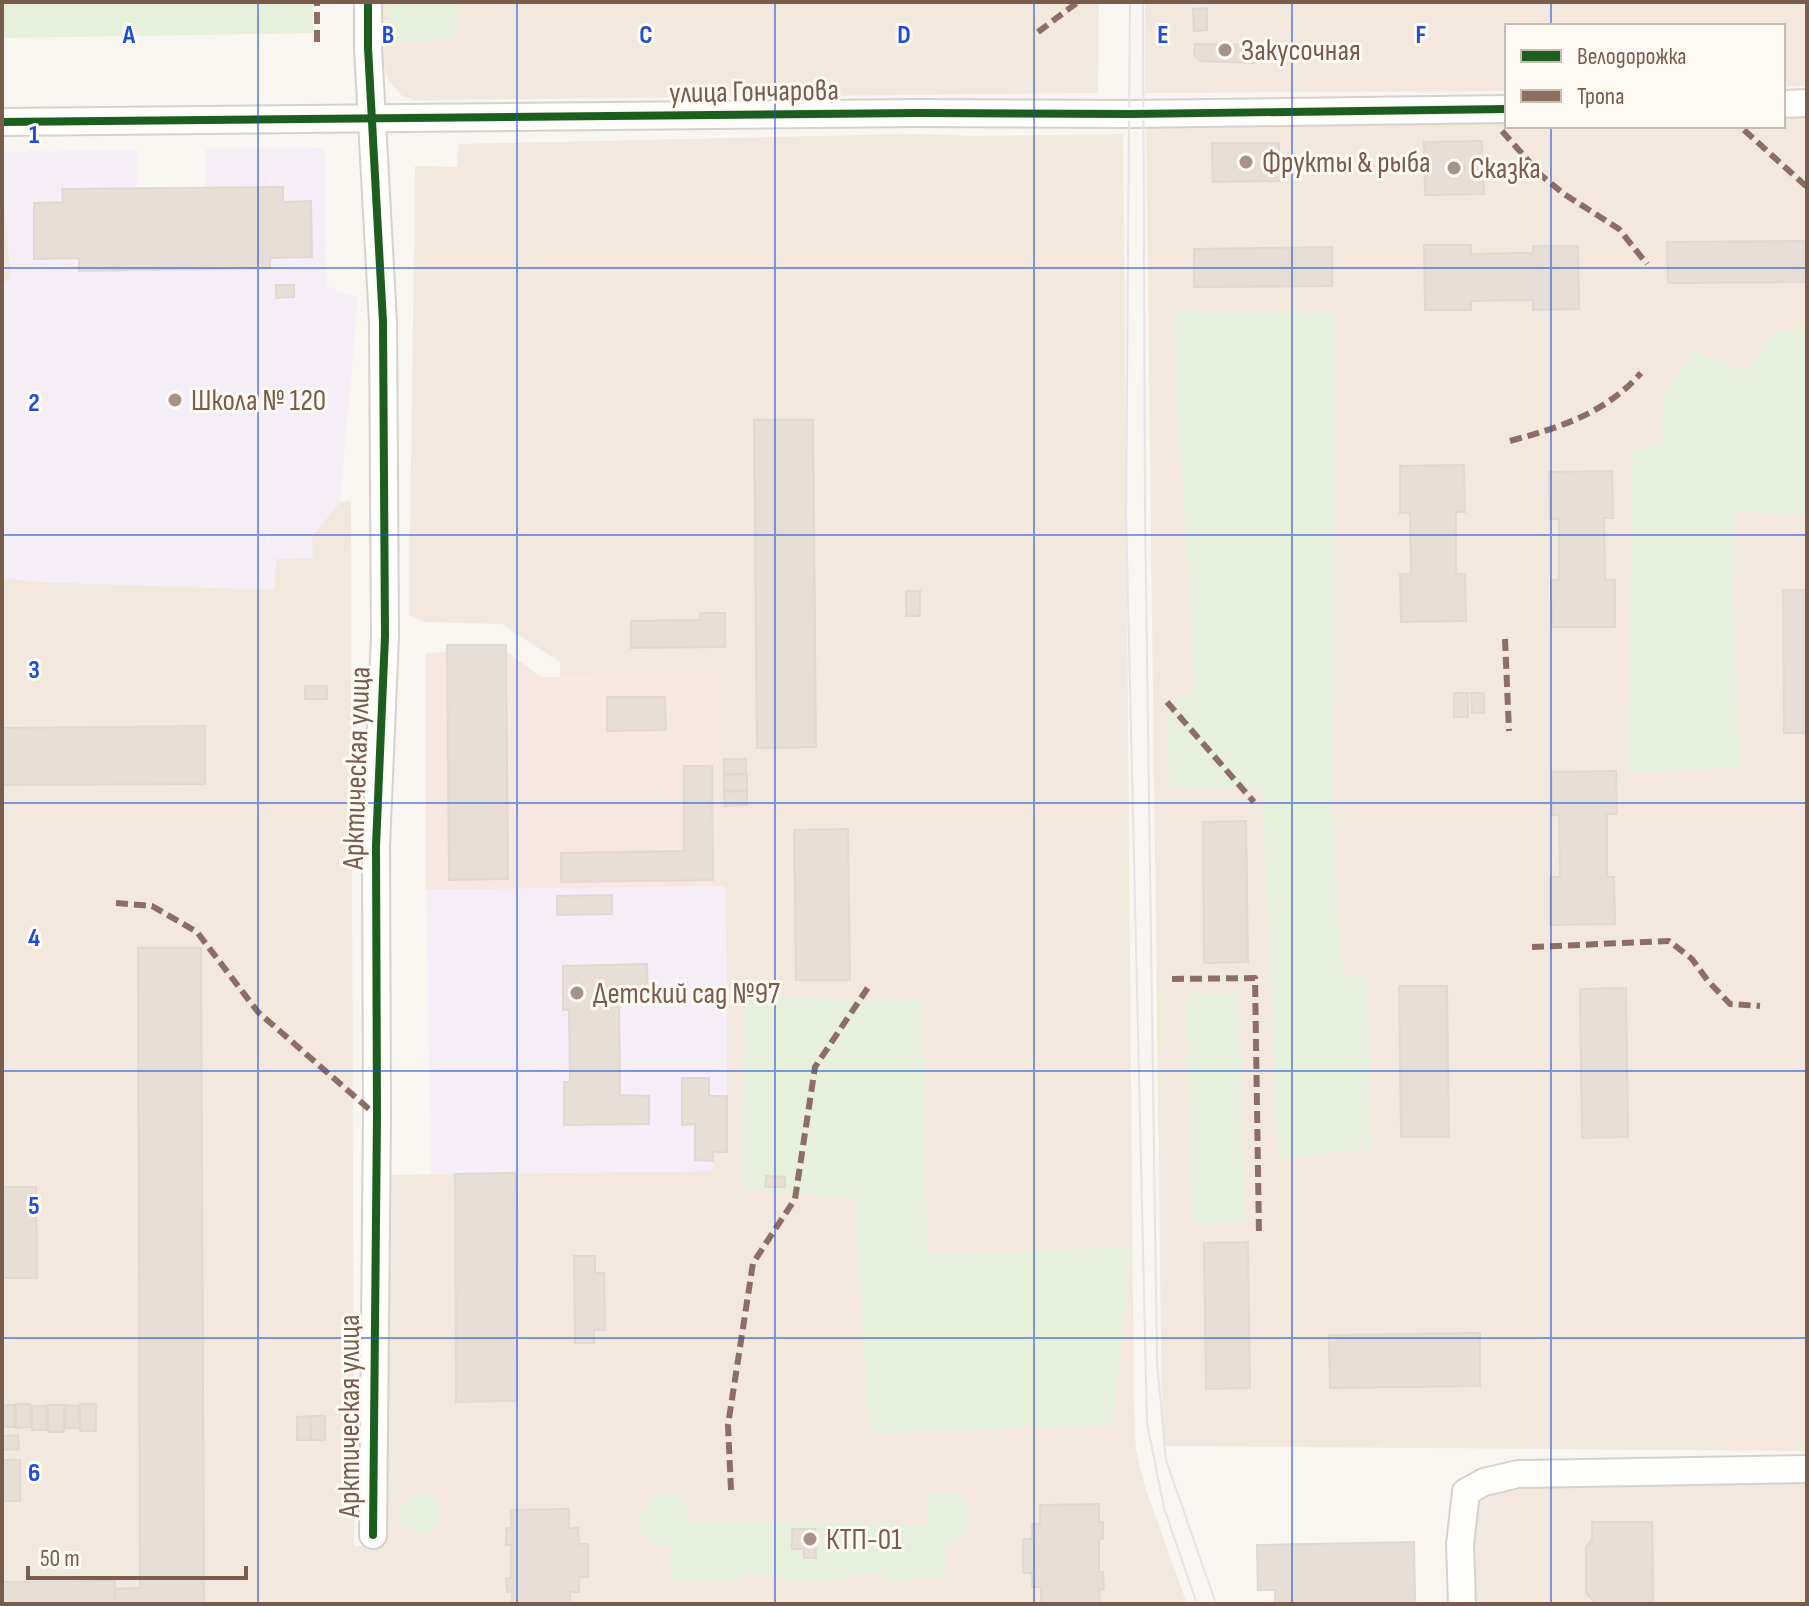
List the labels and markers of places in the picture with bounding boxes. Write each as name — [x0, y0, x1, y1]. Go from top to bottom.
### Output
place label: Закусочная — [1241, 33, 1361, 69]
marker: Закусочная — [1216, 41, 1234, 59]
place label: Фрукты & рыба — [1262, 145, 1431, 181]
place label: Сказка — [1470, 151, 1541, 187]
marker: Фрукты & рыба — [1237, 153, 1255, 171]
marker: Сказка — [1445, 159, 1463, 177]
place label: Школа № 120 — [191, 383, 326, 419]
marker: Школа № 120 — [166, 391, 184, 409]
place label: Детский сад №97 — [593, 976, 780, 1012]
marker: Детский сад №97 — [568, 984, 586, 1002]
place label: КТП-01 — [826, 1522, 902, 1558]
marker: КТП-01 — [801, 1530, 819, 1548]

